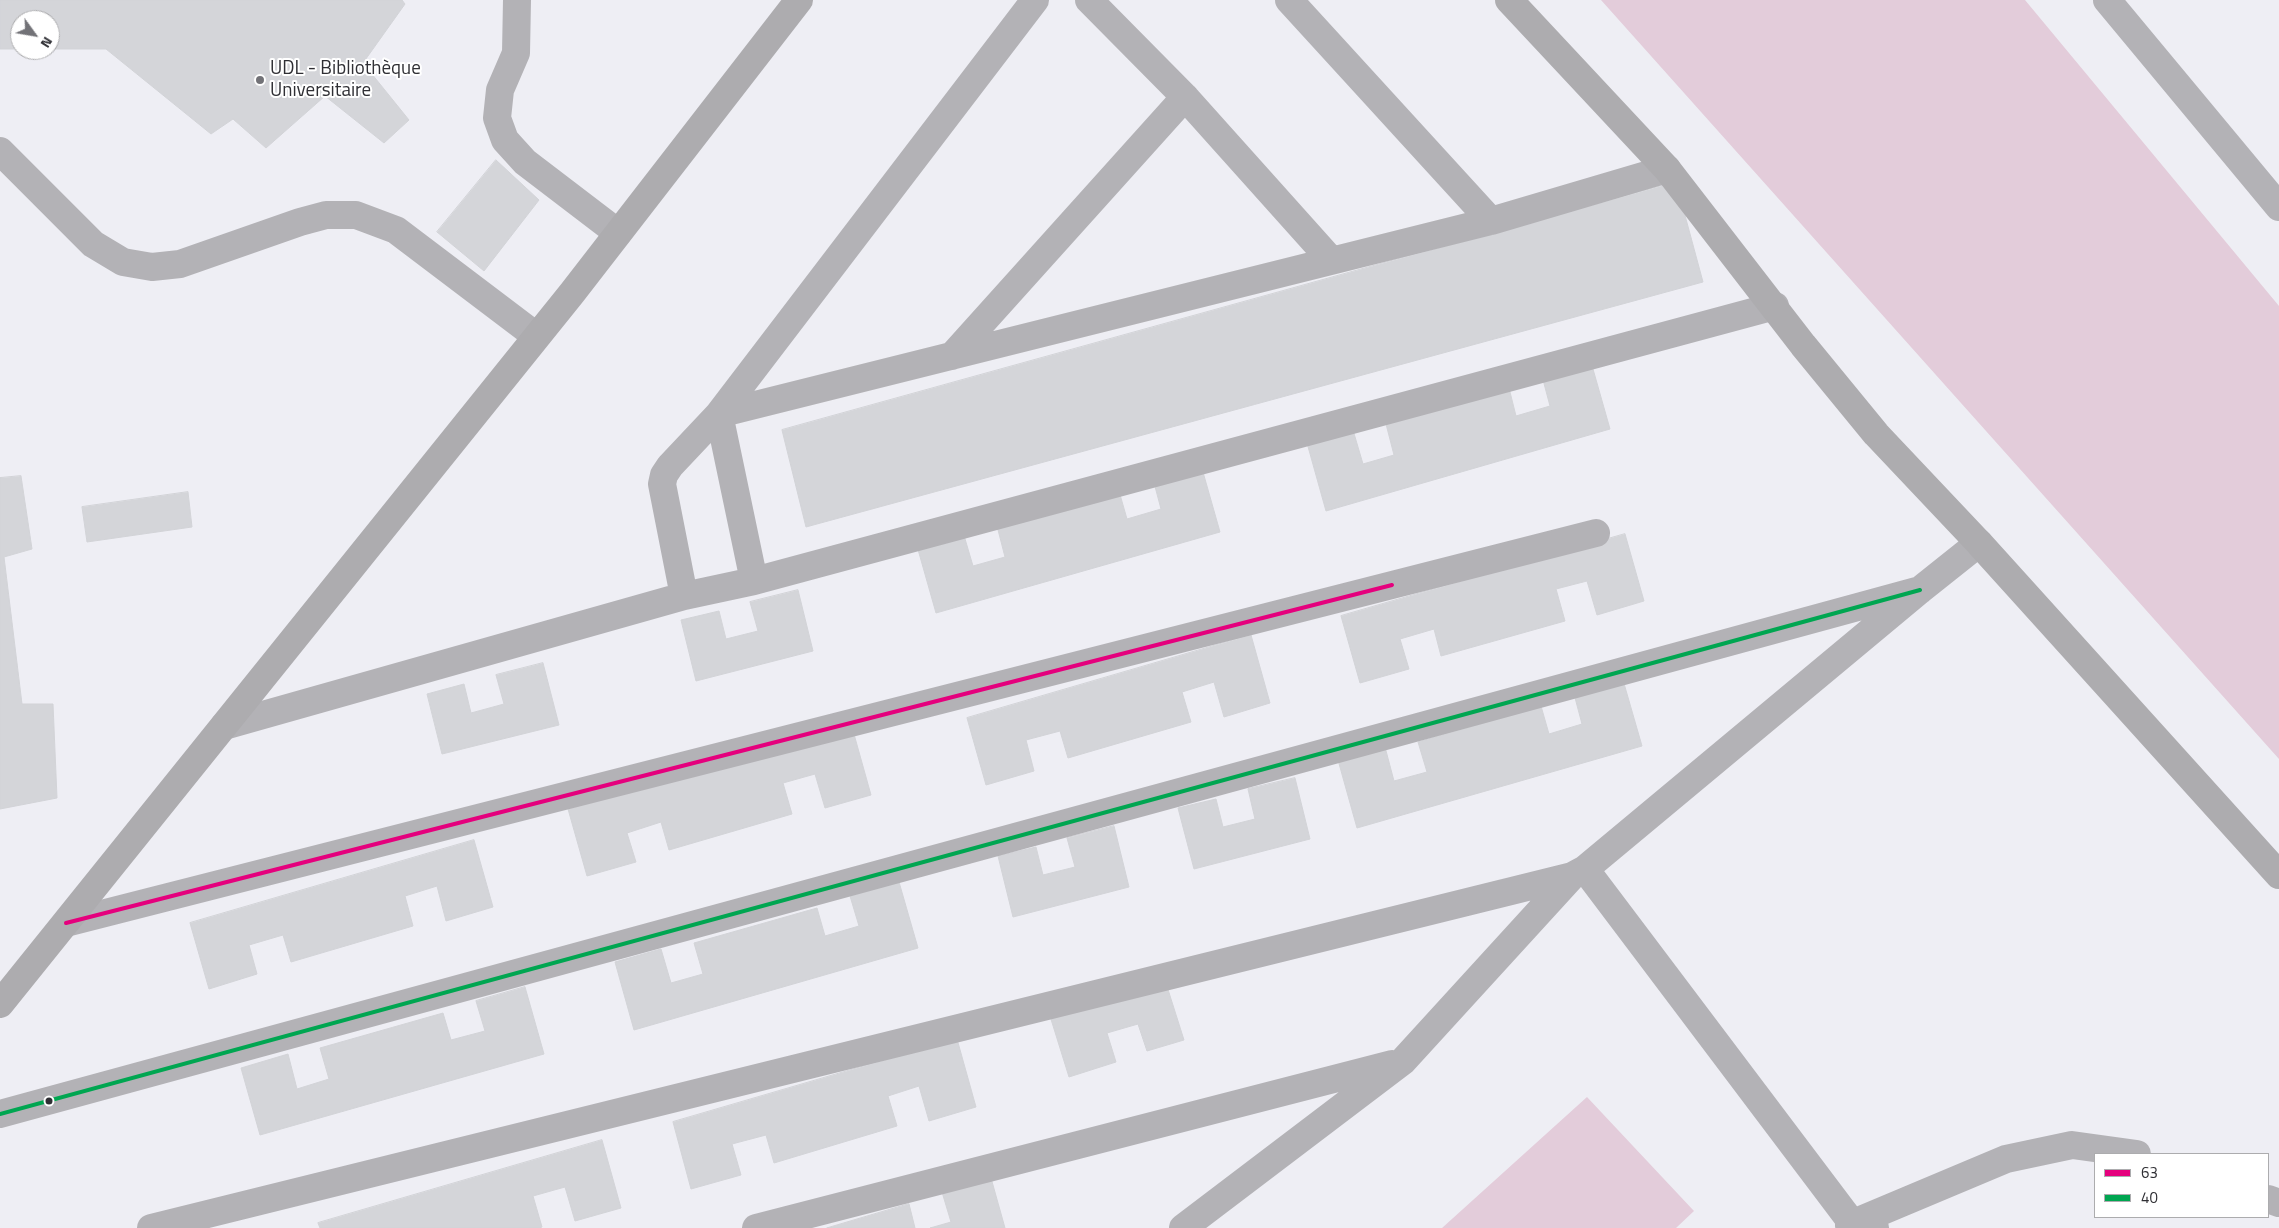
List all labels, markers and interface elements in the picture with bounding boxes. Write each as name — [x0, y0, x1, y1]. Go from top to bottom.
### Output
north arrow — [10, 10, 60, 60]
text: N — [36, 33, 59, 52]
place label: UDL - Bibliothèque Universitaire — [270, 58, 421, 102]
marker: UDL - Bibliothèque Universitaire — [254, 74, 266, 86]
unlabelled marker — [44, 1096, 54, 1106]
legend — [2094, 1153, 2269, 1218]
text: 63 — [2141, 1161, 2158, 1184]
text: 40 — [2141, 1186, 2158, 1209]

